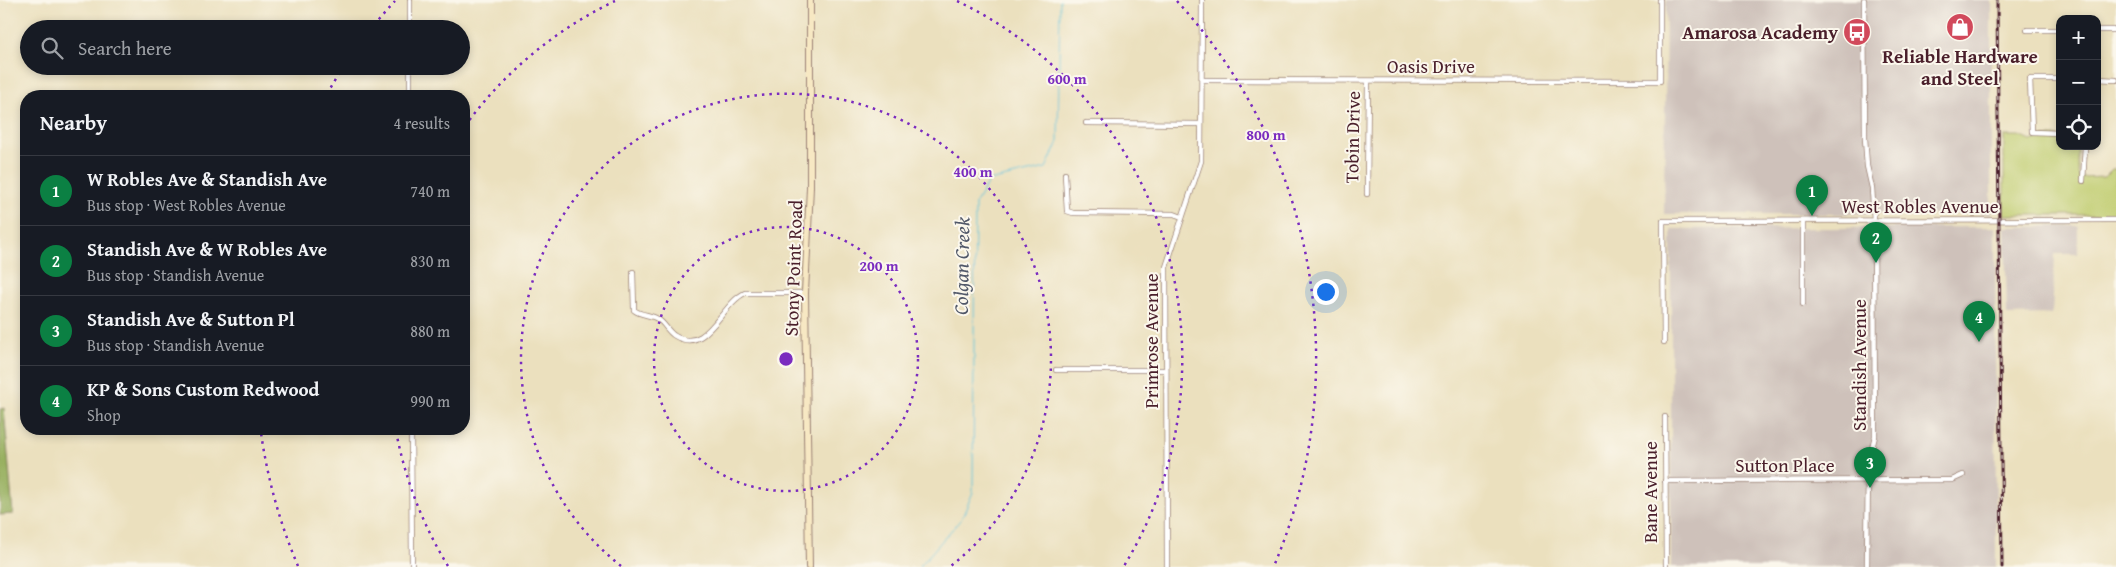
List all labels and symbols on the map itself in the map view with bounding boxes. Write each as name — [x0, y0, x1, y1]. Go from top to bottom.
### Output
shop icon: Reliable Hardware and Steel — [1945, 12, 1975, 42]
bus stop icon: Amarosa Academy — [1842, 17, 1872, 47]
place label: Amarosa Academy — [1682, 18, 1838, 46]
place label: Reliable Hardware and Steel — [1882, 42, 2038, 92]
street label: Oasis Drive — [1387, 52, 1475, 80]
text: 600 m — [1047, 68, 1087, 89]
street label: Tobin Drive — [1337, 91, 1367, 183]
text: 800 m — [1246, 124, 1286, 145]
text: 400 m — [953, 161, 993, 182]
pin: 1 — [1796, 175, 1828, 216]
street label: West Robles Avenue — [1841, 192, 1999, 220]
street label: Stony Point Road — [777, 198, 809, 337]
water label: Colgan Creek — [946, 216, 976, 315]
pin: 2 — [1860, 222, 1892, 263]
text: 200 m — [859, 255, 899, 276]
street label: Primrose Avenue — [1137, 273, 1165, 409]
your location — [1313, 279, 1339, 305]
street label: Standish Avenue — [1845, 299, 1873, 431]
pin: 4 — [1963, 301, 1995, 342]
centre of rings — [777, 350, 795, 368]
street label: Bane Avenue — [1636, 441, 1664, 543]
pin: 3 — [1854, 447, 1886, 488]
street label: Sutton Place — [1735, 451, 1835, 479]

